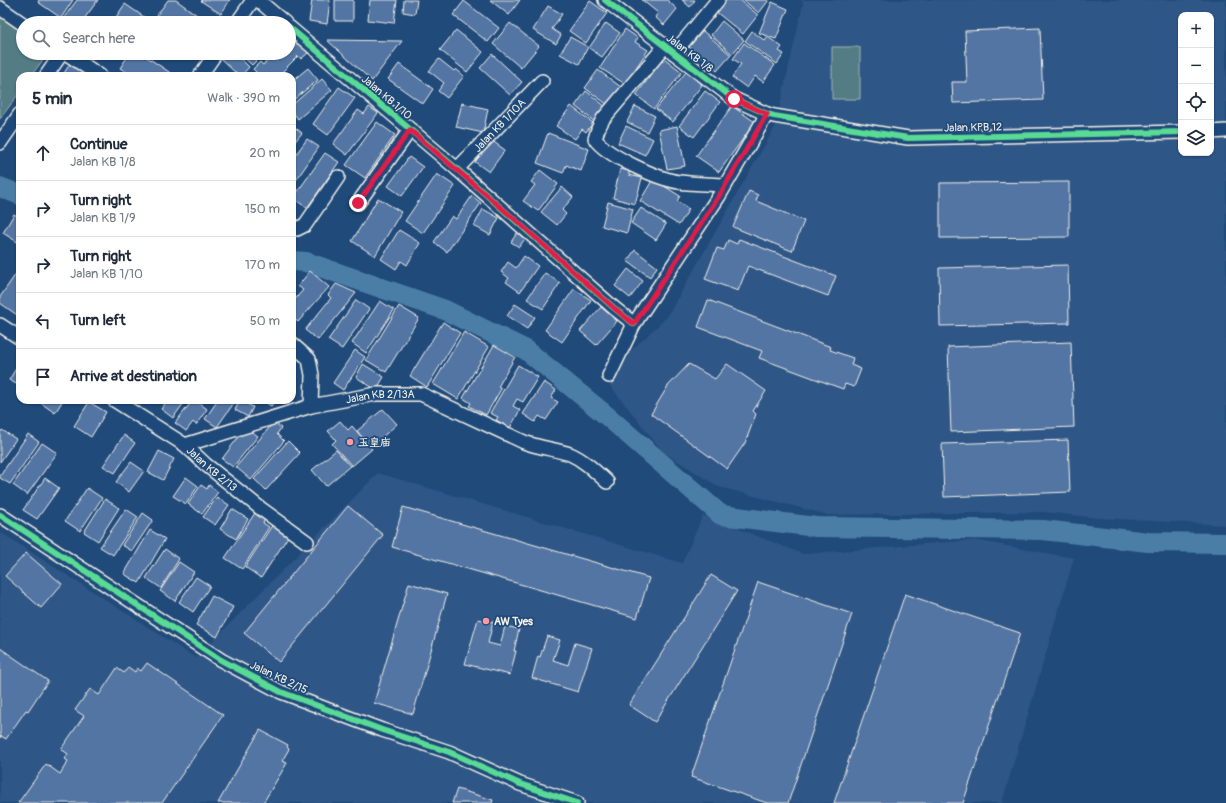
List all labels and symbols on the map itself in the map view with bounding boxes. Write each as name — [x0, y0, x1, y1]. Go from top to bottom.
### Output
street label: Jalan KB 1/8 — [664, 32, 716, 76]
street label: Jalan KB 1/10 — [359, 73, 414, 122]
route start — [725, 90, 743, 108]
street label: Jalan KB 1/10A — [471, 96, 528, 155]
street label: Jalan KPB 12 — [944, 120, 1002, 135]
route end — [349, 194, 367, 212]
street label: Jalan KB 2/13A — [345, 388, 415, 406]
place label: 玉皇庙 — [358, 436, 391, 449]
marker: 玉皇庙 — [345, 437, 355, 447]
street label: Jalan KB 2/13 — [184, 444, 240, 494]
place label: AW Tyes — [494, 615, 533, 628]
marker: AW Tyes — [481, 616, 491, 626]
street label: Jalan KB 2/15 — [248, 658, 310, 696]

